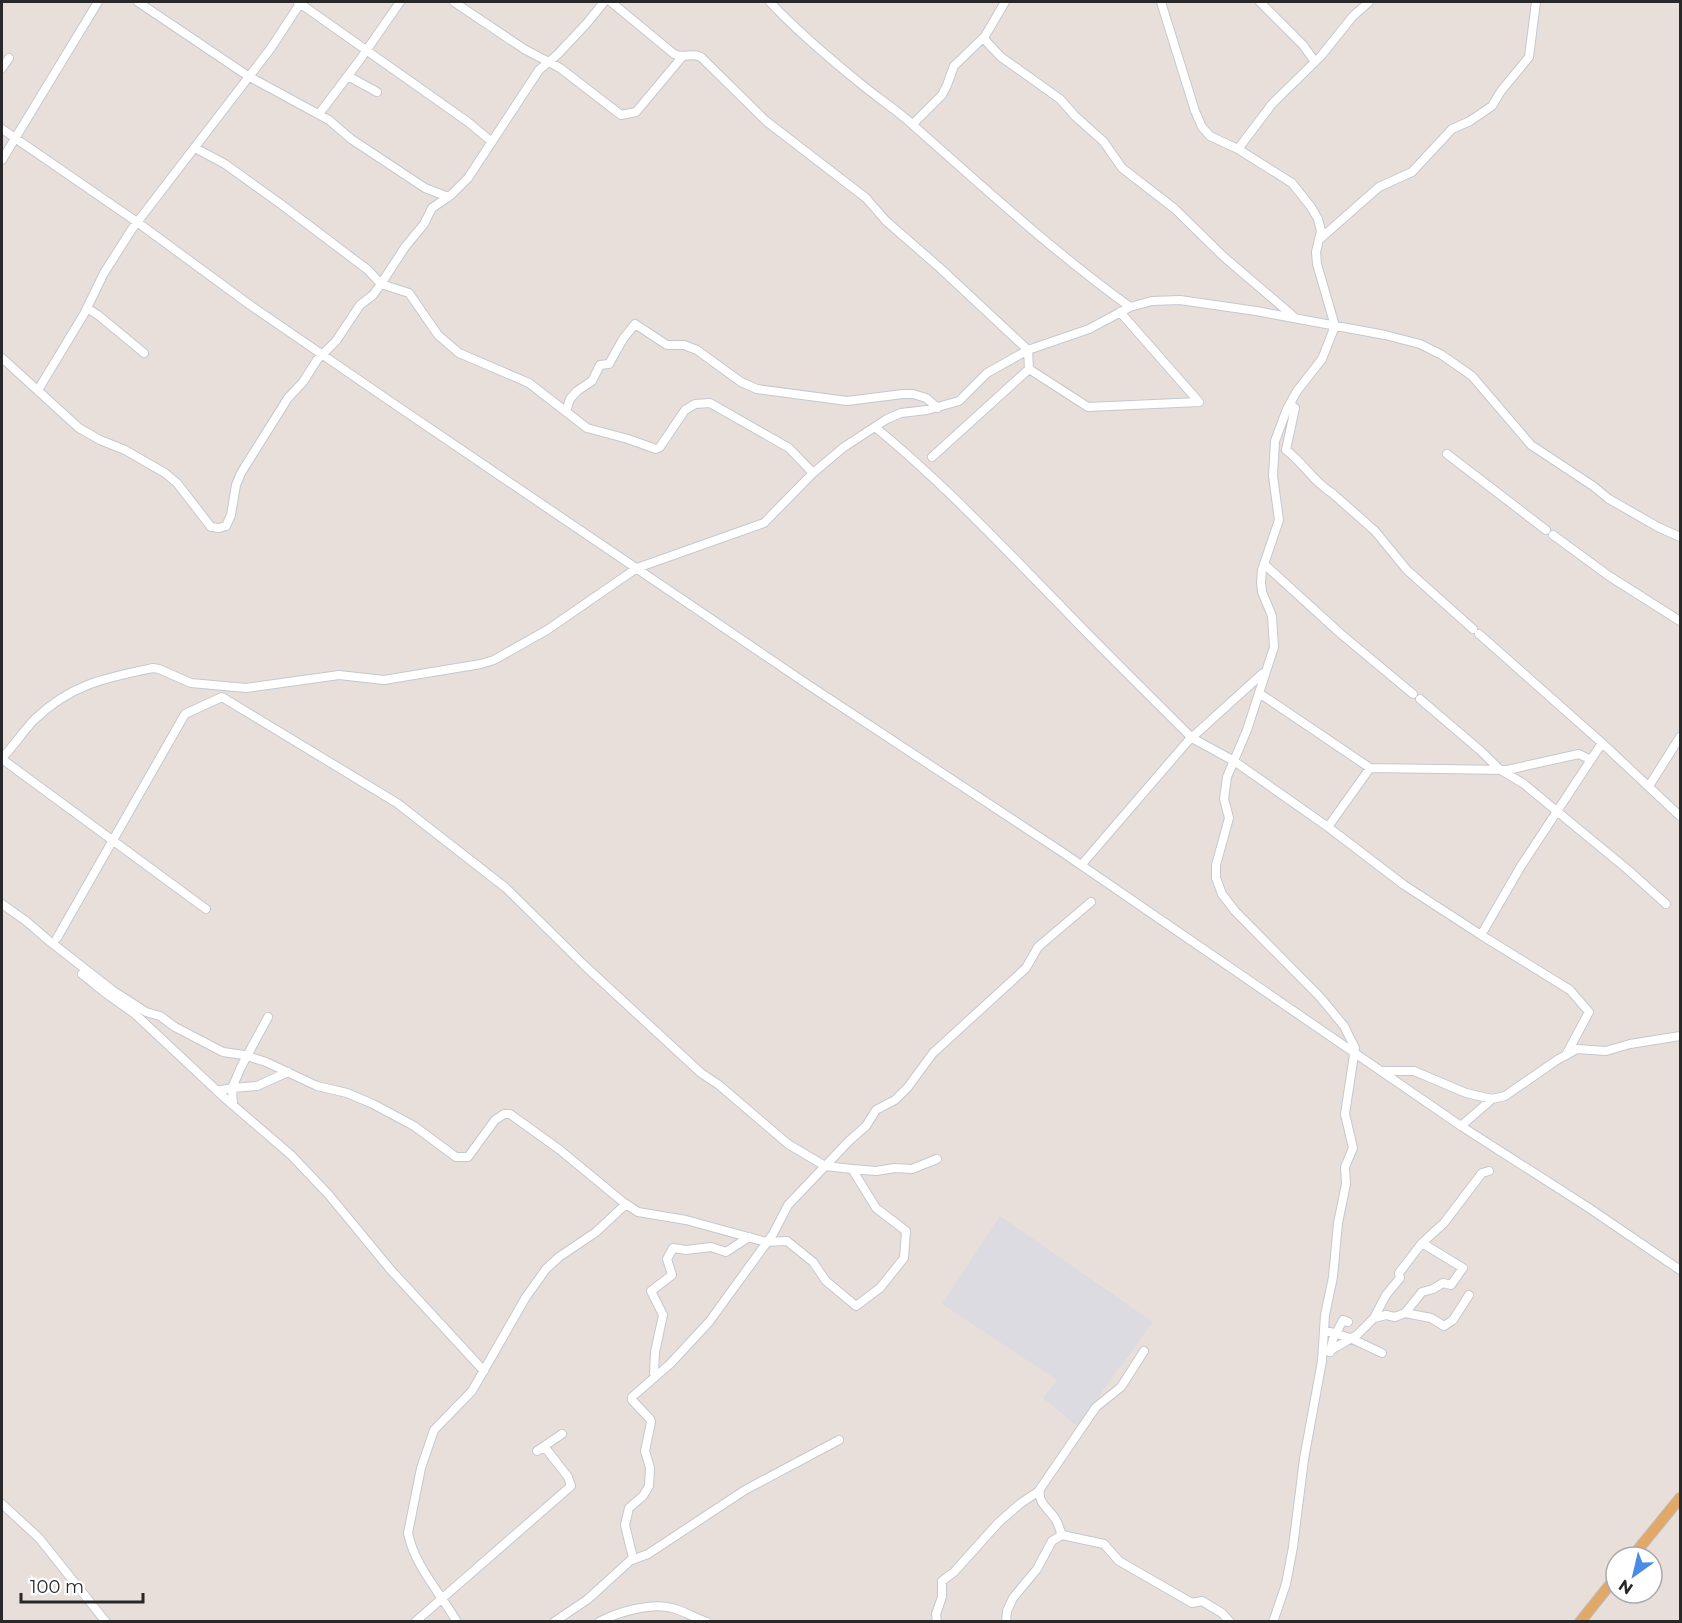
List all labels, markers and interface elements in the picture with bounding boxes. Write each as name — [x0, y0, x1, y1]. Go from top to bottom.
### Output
north arrow — [1604, 1545, 1664, 1605]
scale bar — [21, 1566, 142, 1604]
text: 100 m — [30, 1576, 84, 1598]
text: N — [1615, 1576, 1637, 1599]

